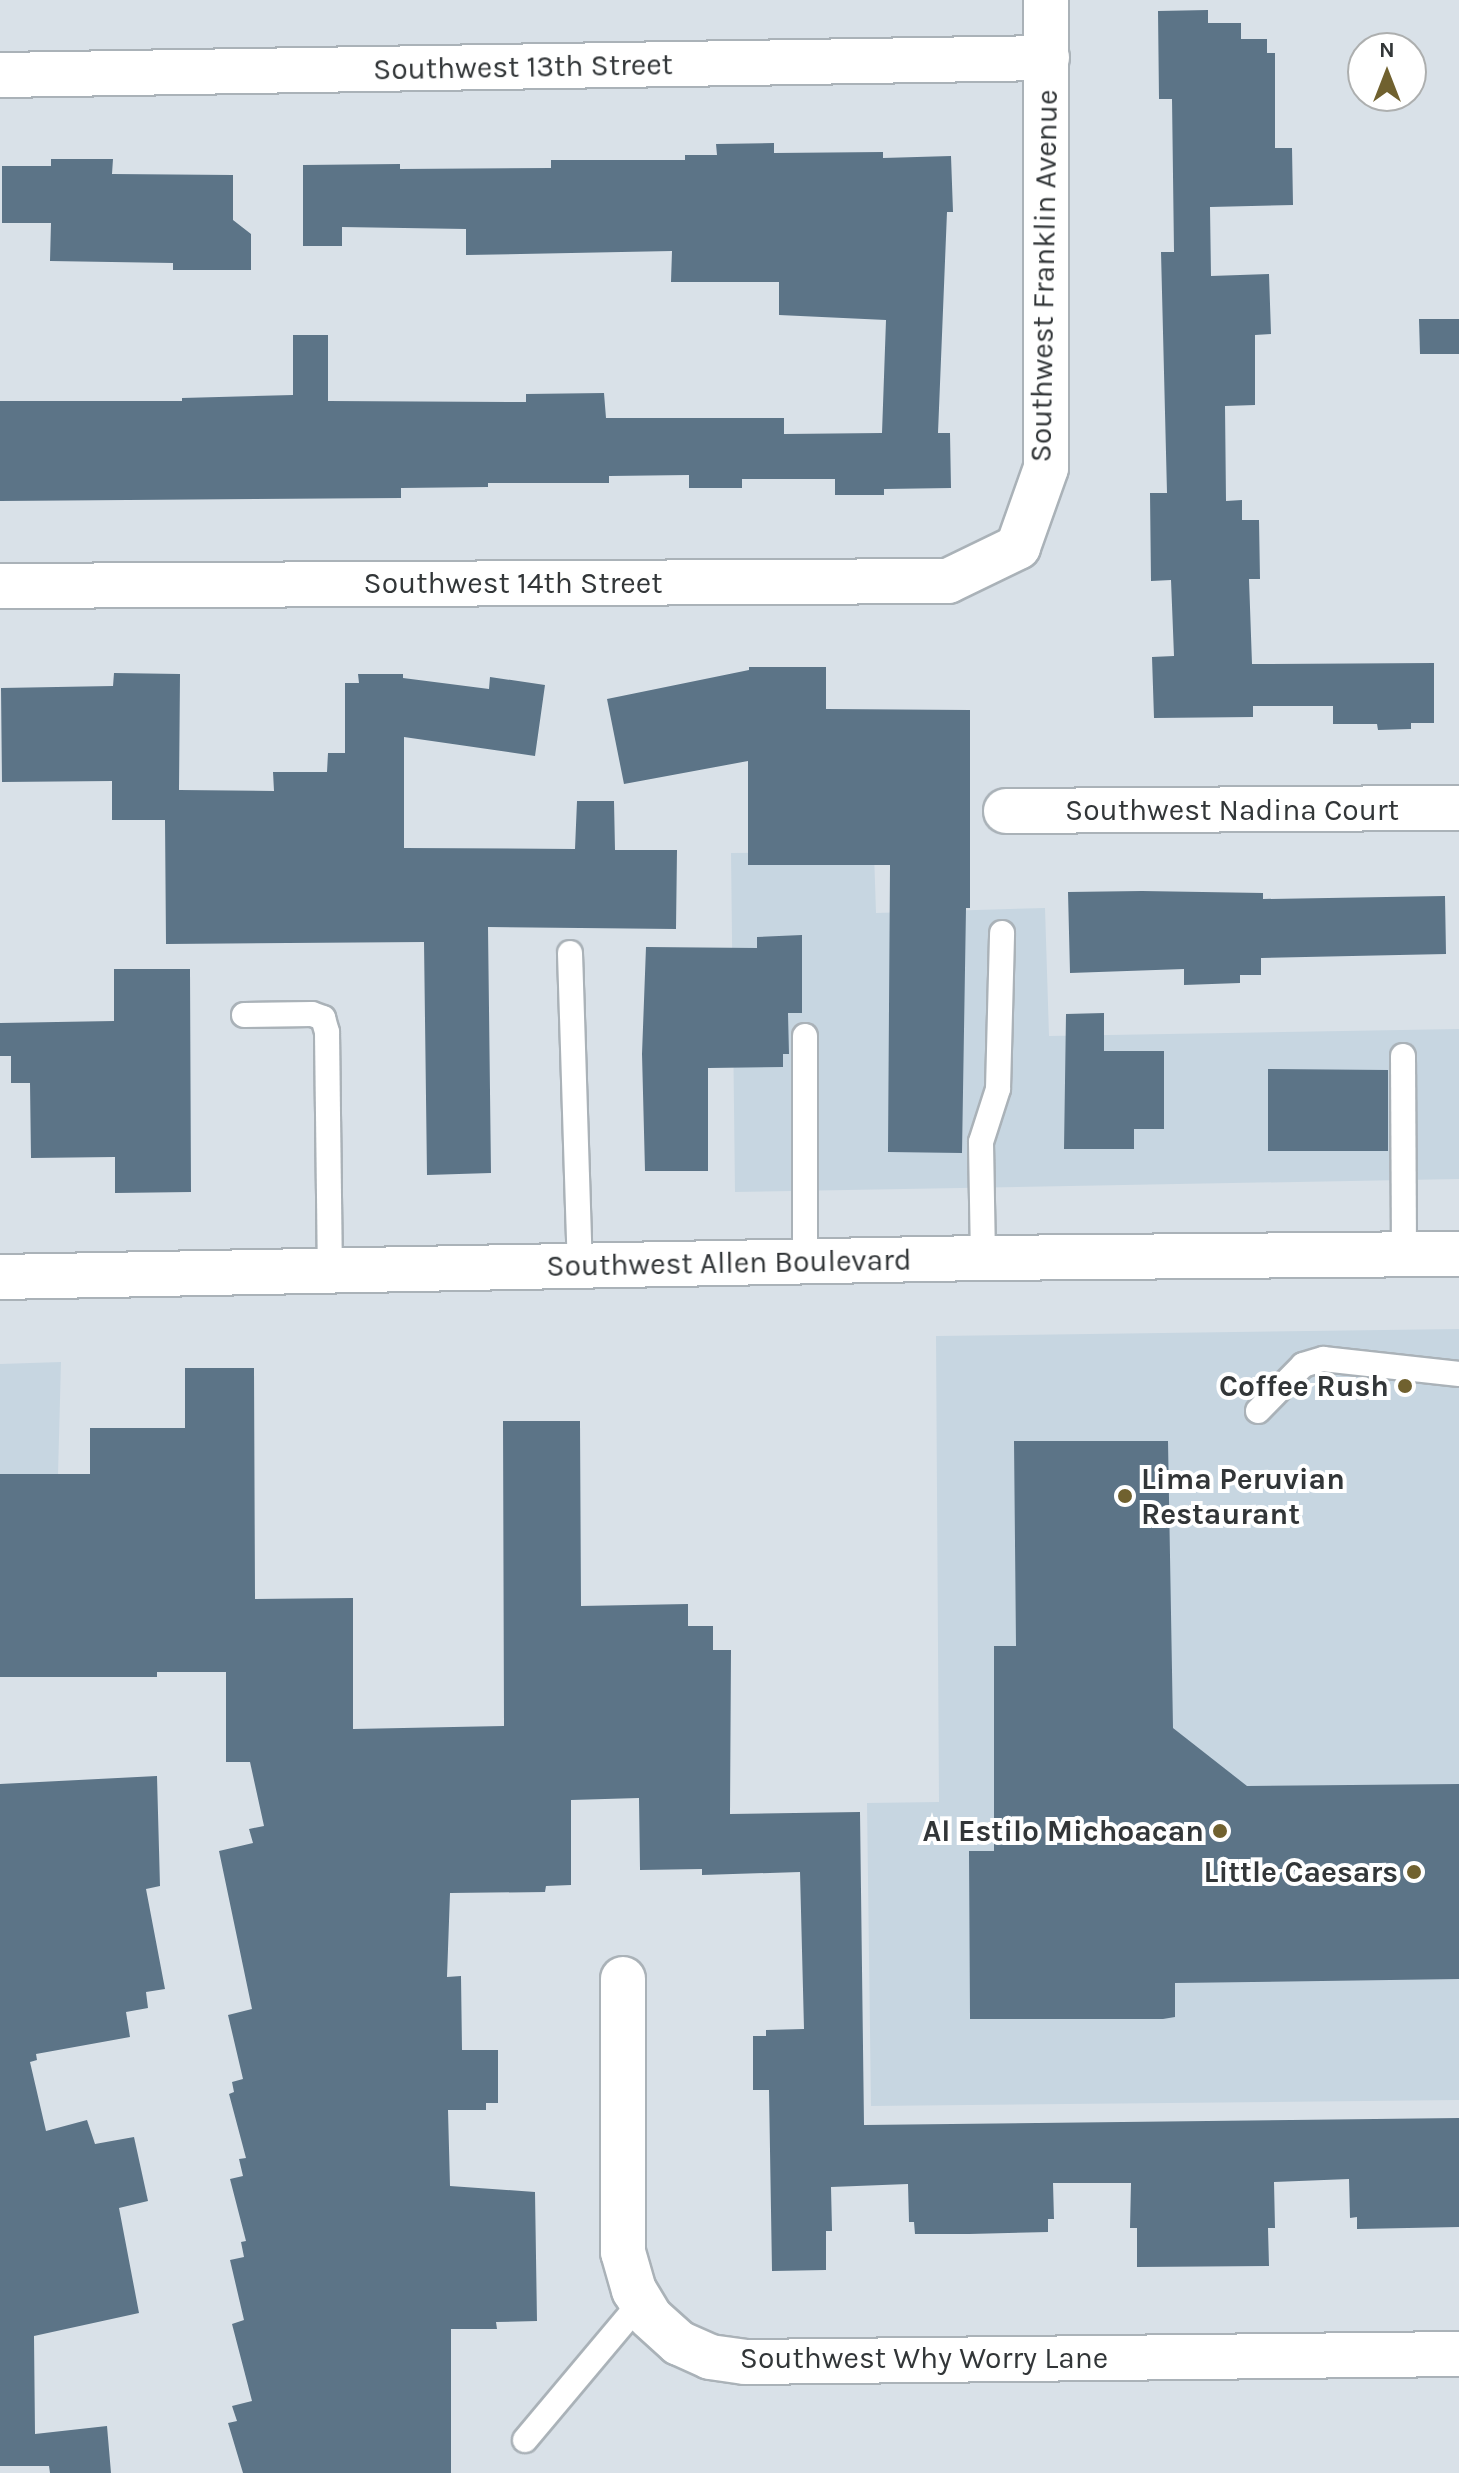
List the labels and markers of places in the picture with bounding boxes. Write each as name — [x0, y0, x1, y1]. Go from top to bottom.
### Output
place label: Coffee Rush — [1219, 1368, 1389, 1404]
marker: Coffee Rush — [1396, 1377, 1414, 1395]
place label: Lima Peruvian Restaurant — [1141, 1461, 1345, 1532]
marker: Lima Peruvian Restaurant — [1116, 1487, 1134, 1505]
place label: Al Estilo Michoacan — [922, 1813, 1204, 1849]
marker: Al Estilo Michoacan — [1211, 1822, 1229, 1840]
place label: Little Caesars — [1204, 1854, 1398, 1890]
marker: Little Caesars — [1405, 1863, 1423, 1881]

